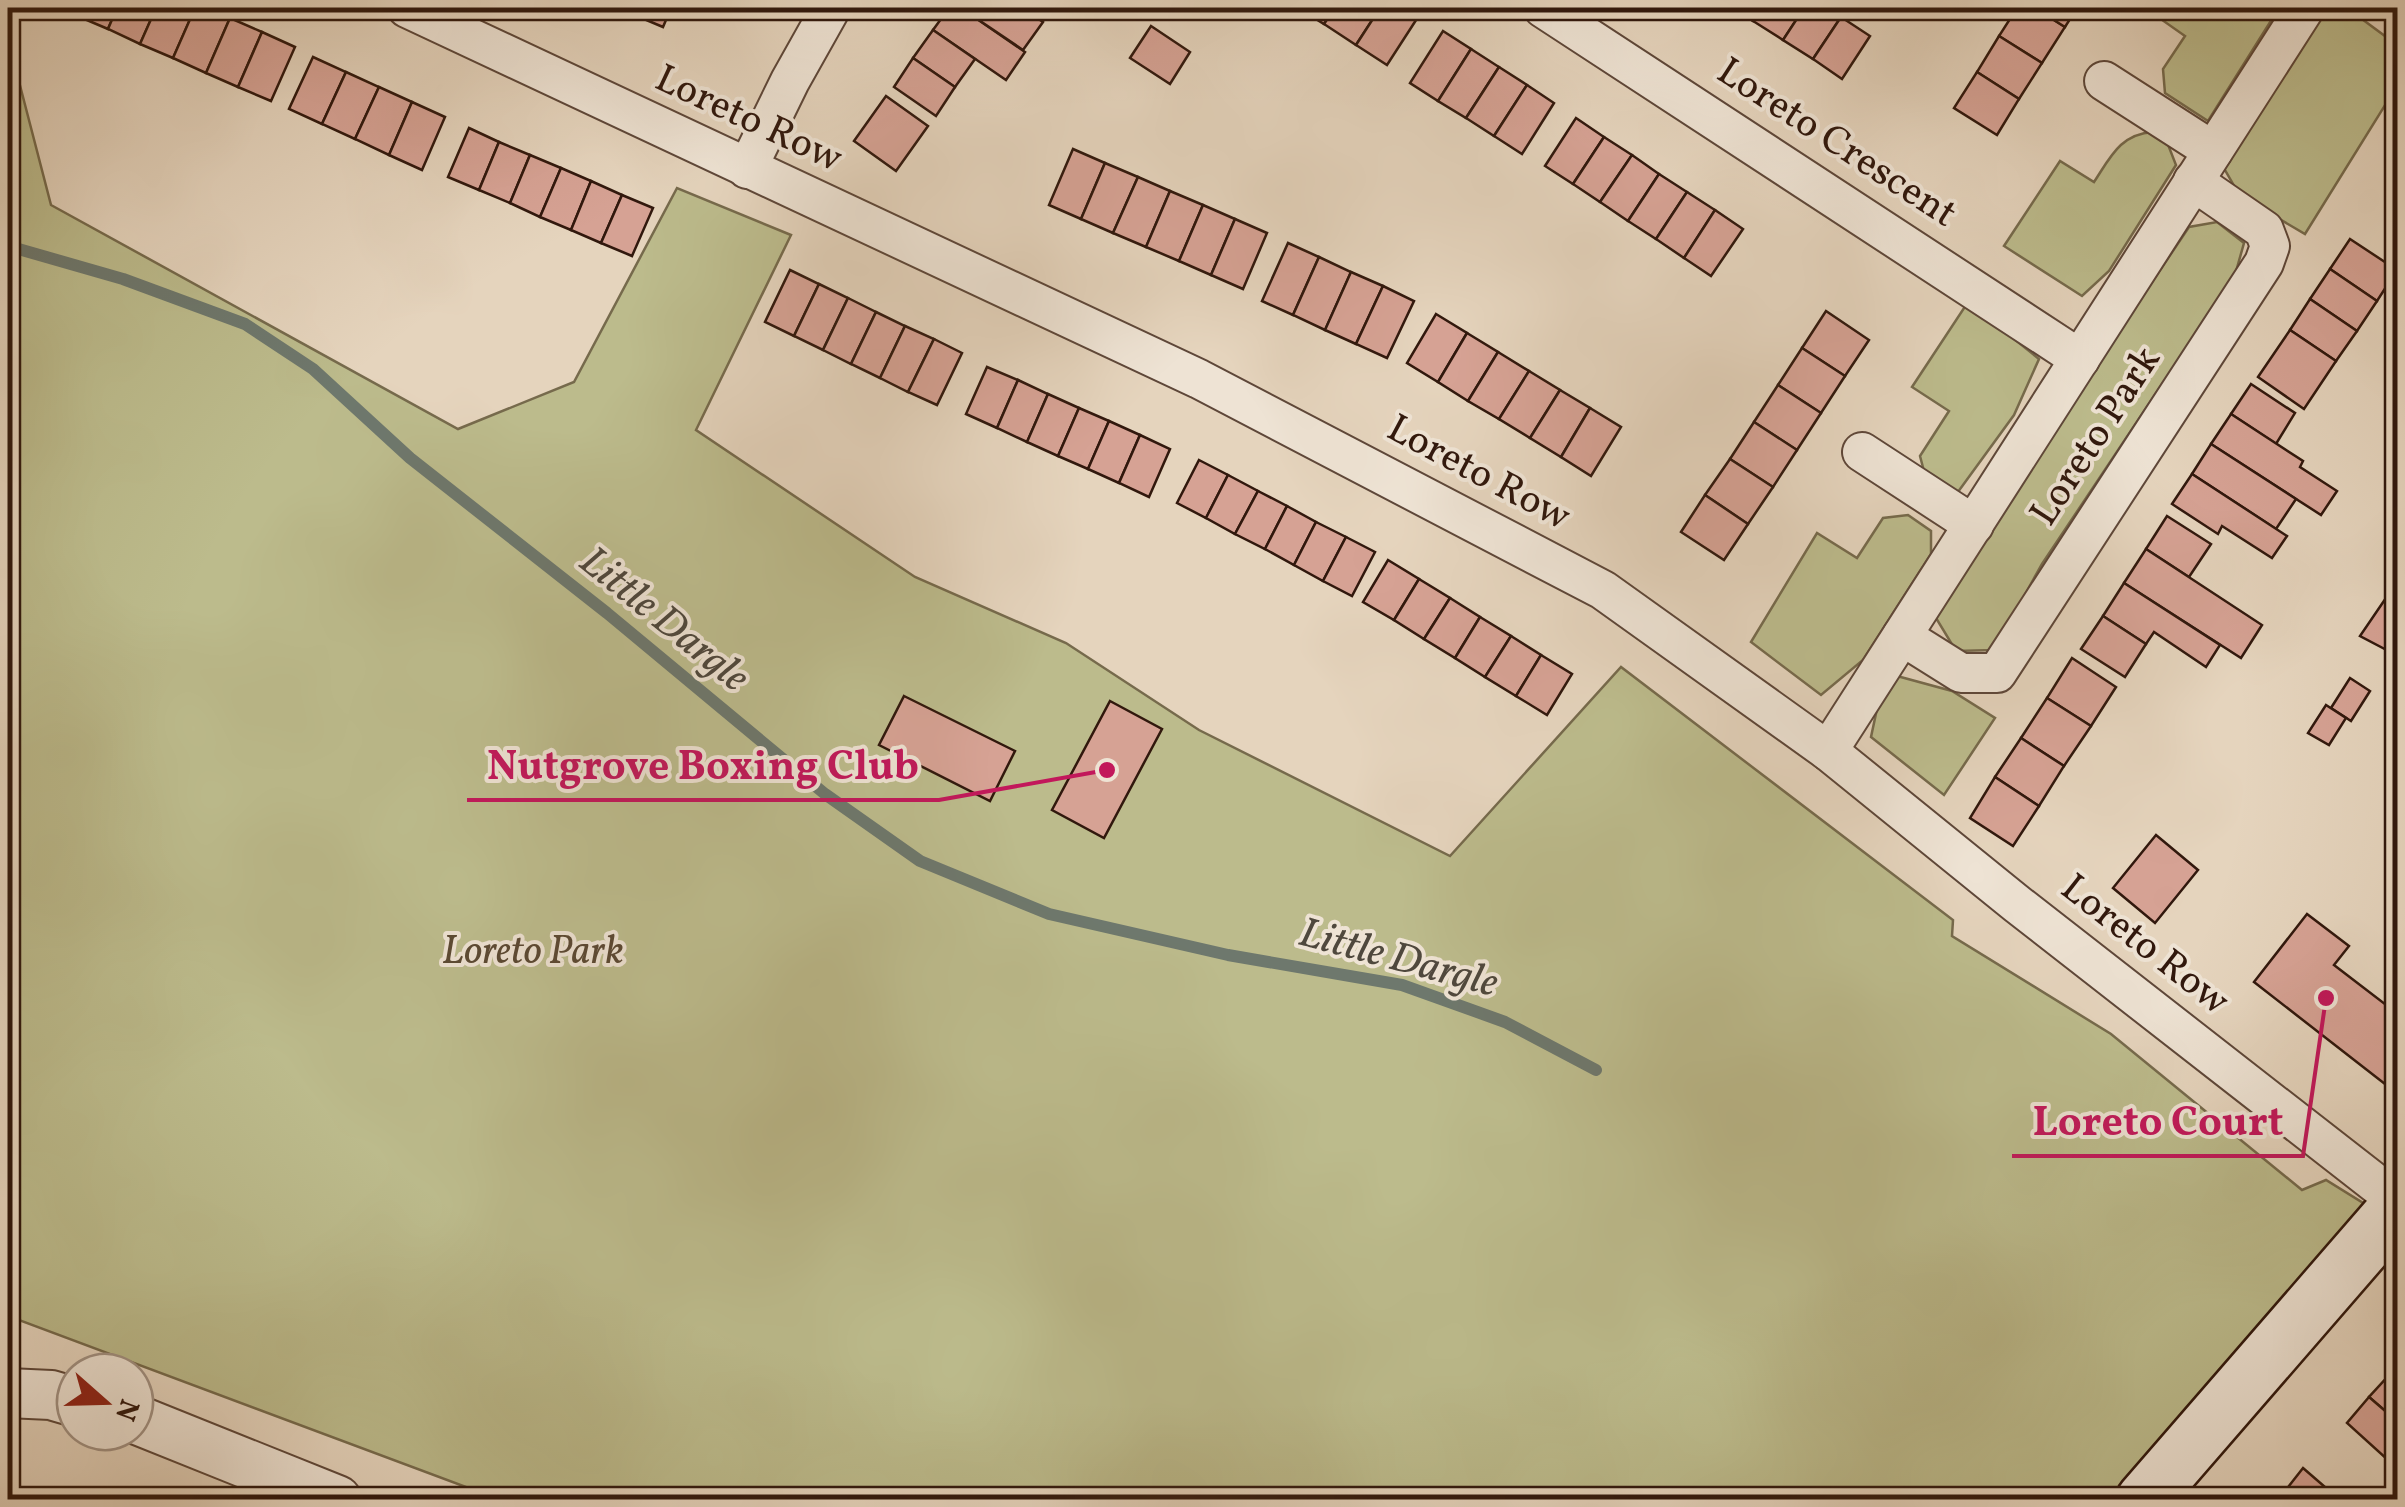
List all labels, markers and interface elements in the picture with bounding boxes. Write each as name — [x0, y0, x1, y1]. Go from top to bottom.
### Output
street label: Loreto Crescent — [1705, 45, 1967, 243]
street label: Loreto Row — [645, 52, 851, 188]
street label: Loreto Park — [2018, 336, 2176, 538]
street label: Loreto Row — [1376, 402, 1580, 546]
water label: Little Dargle — [565, 534, 761, 708]
callout: Nutgrove Boxing Club — [467, 728, 939, 800]
text: Nutgrove Boxing Club — [487, 739, 919, 798]
street label: Loreto Row — [2048, 862, 2240, 1030]
water label: Little Dargle — [1292, 905, 1504, 1015]
park label: Loreto Park — [442, 925, 624, 981]
callout: Loreto Court — [2012, 1084, 2303, 1156]
text: Loreto Court — [2033, 1095, 2283, 1154]
north arrow — [55, 1352, 155, 1452]
text: N — [104, 1393, 148, 1426]

